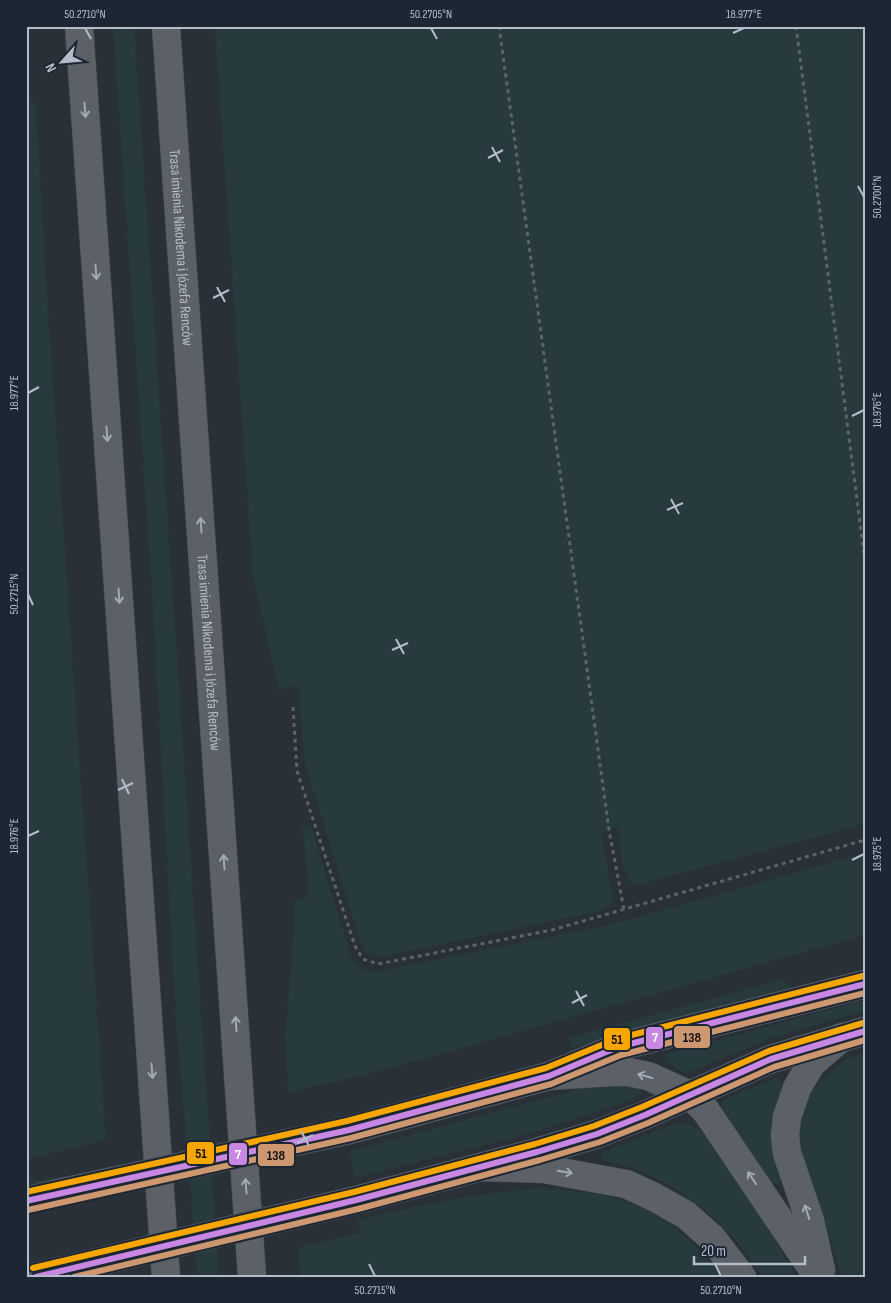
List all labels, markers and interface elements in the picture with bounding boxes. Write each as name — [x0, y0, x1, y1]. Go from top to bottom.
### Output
text: 50.2710°N — [64, 7, 106, 22]
text: 50.2705°N — [410, 7, 452, 22]
text: 18.977°E — [726, 7, 762, 22]
north arrow — [38, 38, 88, 88]
text: N — [42, 60, 60, 75]
one-way arrow — [80, 102, 90, 118]
street label: Trasa imienia Nikodema i Józefa Renców — [165, 149, 197, 347]
text: 50.2700°N — [870, 176, 885, 218]
one-way arrow — [92, 264, 101, 280]
text: 18.977°E — [7, 375, 22, 411]
text: 18.976°E — [870, 392, 885, 428]
one-way arrow — [103, 426, 112, 442]
one-way arrow — [196, 518, 205, 534]
street label: Trasa imienia Nikodema i Józefa Renców — [193, 554, 225, 752]
text: 50.2715°N — [7, 574, 22, 614]
one-way arrow — [114, 588, 123, 604]
text: 18.976°E — [7, 818, 22, 854]
text: 18.975°E — [870, 837, 885, 871]
one-way arrow — [220, 854, 229, 870]
one-way arrow — [231, 1016, 240, 1032]
line badge: 138 — [673, 1025, 711, 1049]
line badge: 7 — [645, 1026, 664, 1050]
line badge: 51 — [603, 1027, 631, 1051]
text: 7 — [652, 1029, 659, 1046]
text: 138 — [683, 1029, 702, 1046]
text: 51 — [611, 1031, 623, 1048]
one-way arrow — [147, 1063, 156, 1079]
one-way arrow — [638, 1071, 654, 1080]
line badge: 51 — [186, 1141, 215, 1165]
line badge: 7 — [228, 1142, 248, 1166]
line badge: 138 — [257, 1143, 295, 1167]
text: 51 — [195, 1145, 207, 1162]
text: 7 — [235, 1146, 242, 1163]
text: 138 — [267, 1147, 286, 1164]
one-way arrow — [556, 1168, 572, 1178]
one-way arrow — [747, 1172, 757, 1186]
one-way arrow — [241, 1178, 250, 1194]
one-way arrow — [802, 1205, 811, 1221]
scale bar — [694, 1233, 805, 1265]
text: 20 m — [701, 1242, 726, 1261]
text: 50.2715°N — [355, 1283, 395, 1298]
text: 50.2710°N — [700, 1283, 742, 1298]

